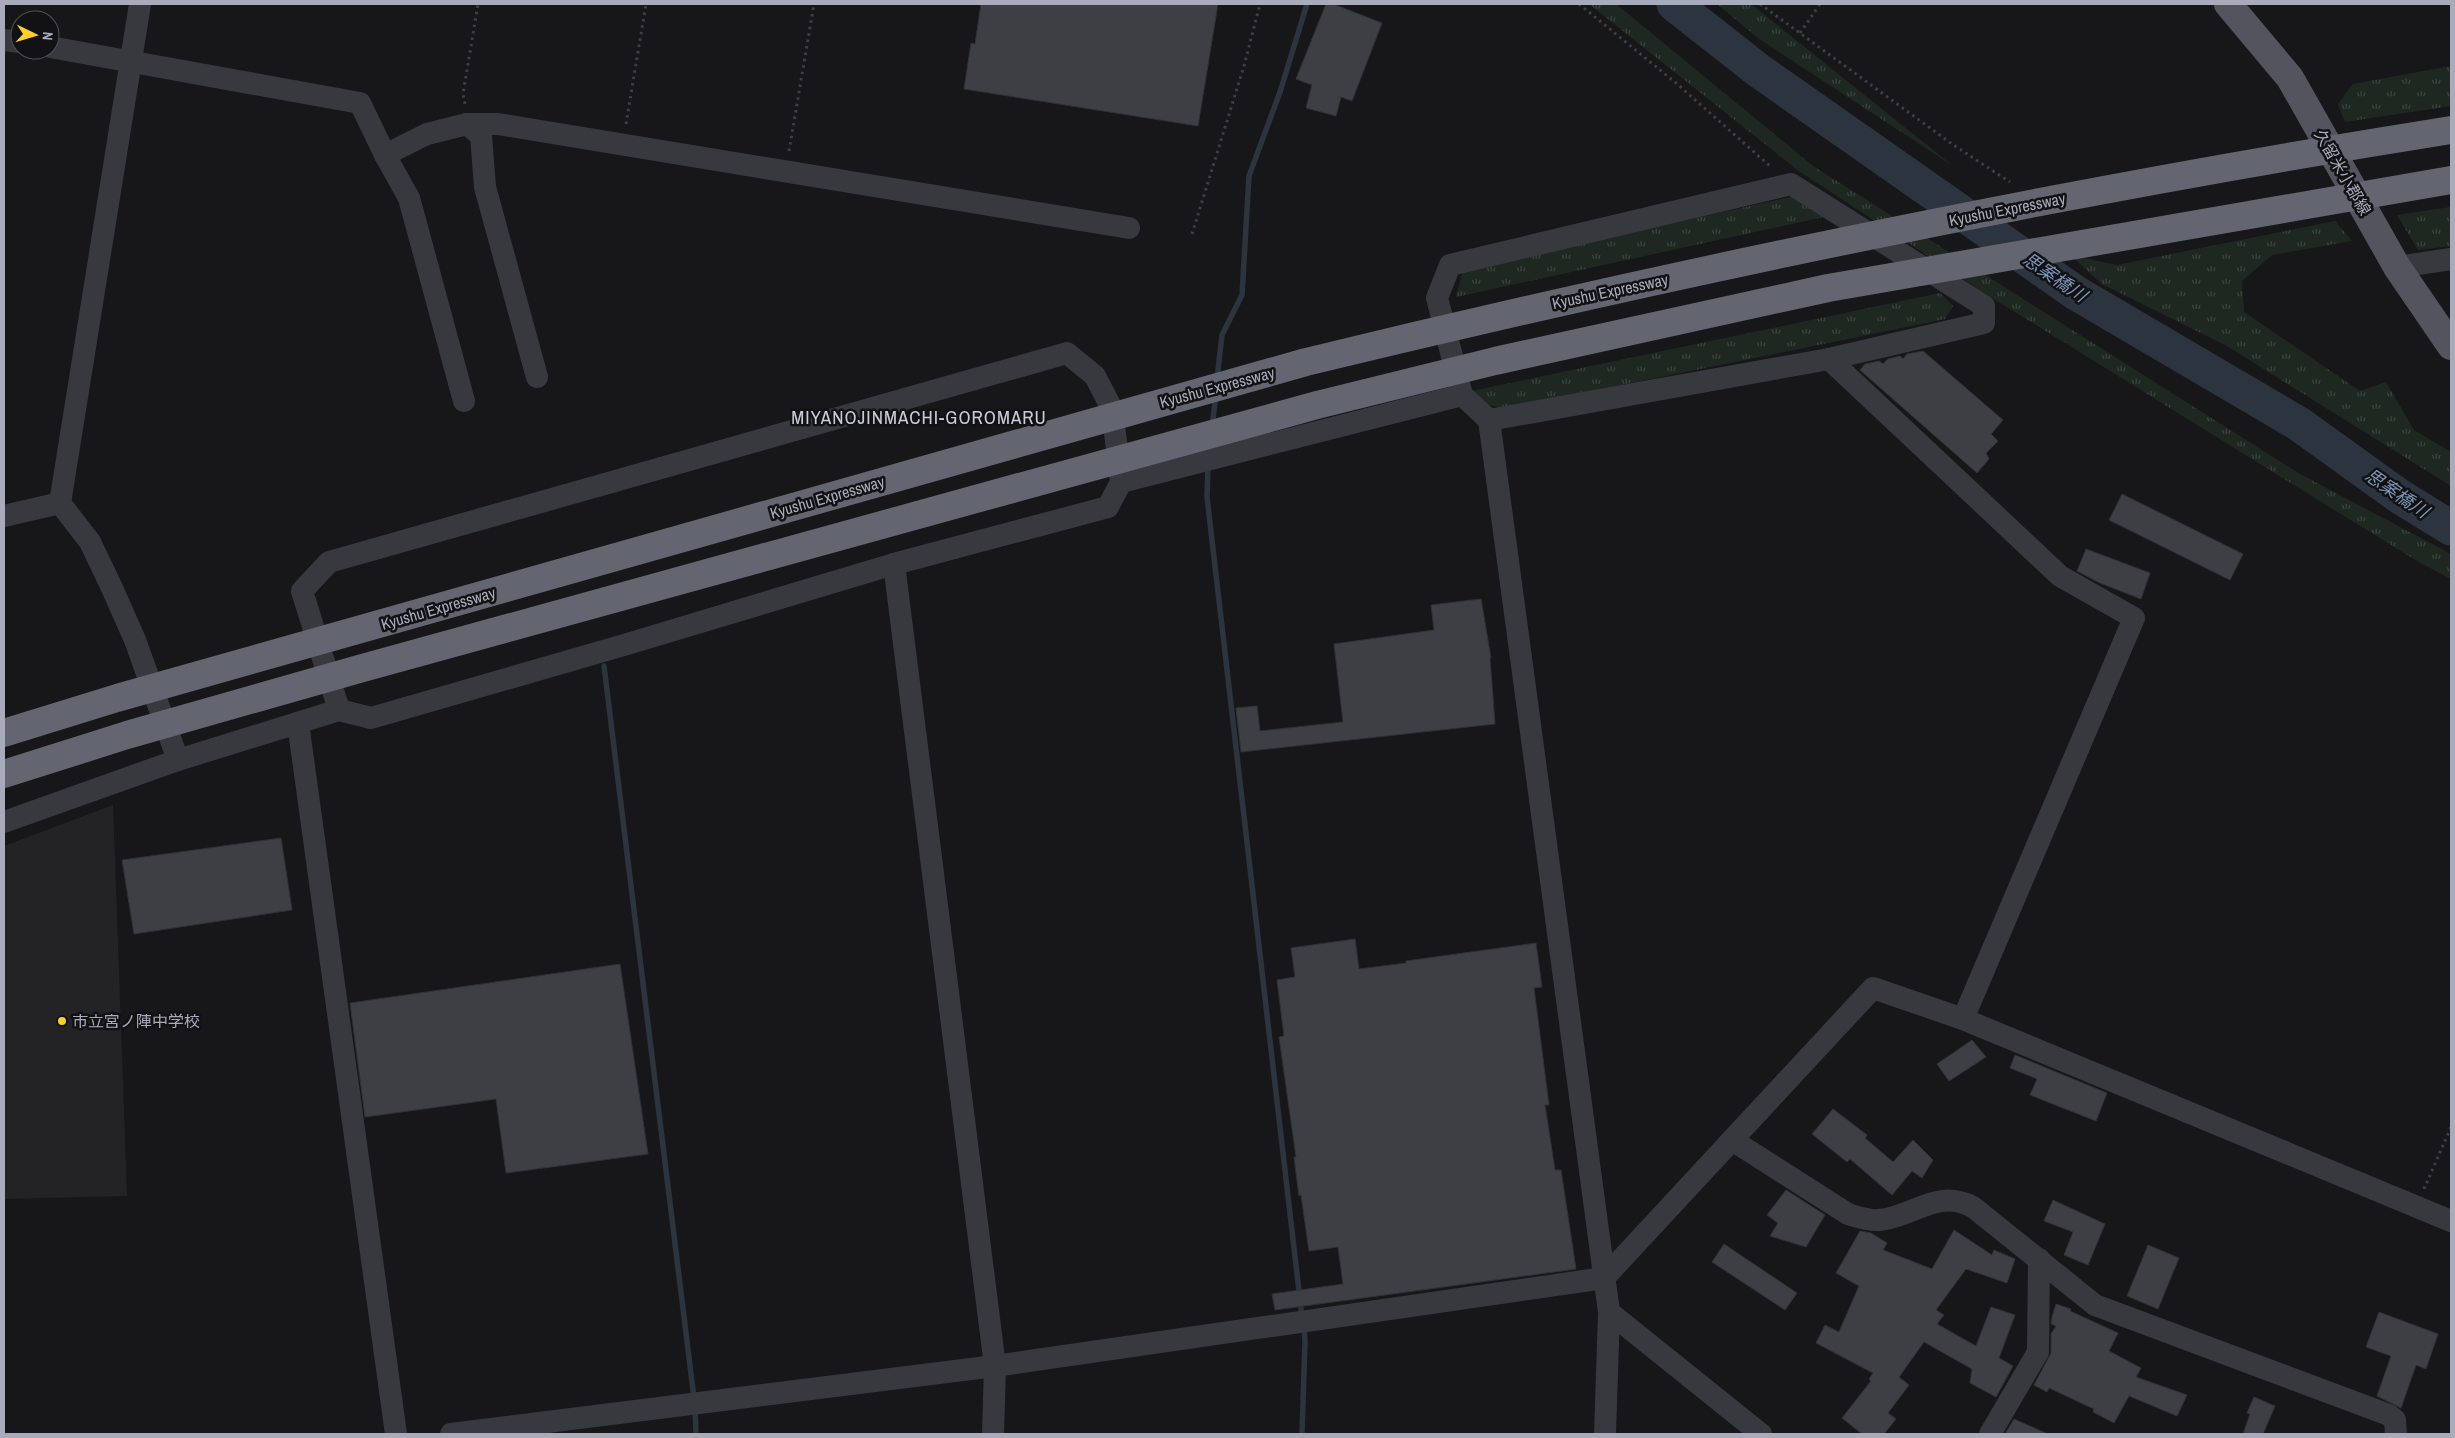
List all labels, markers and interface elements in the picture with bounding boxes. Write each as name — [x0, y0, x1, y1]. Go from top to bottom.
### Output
north arrow — [10, 10, 60, 60]
text: N — [39, 31, 57, 41]
street label: 久留米小郡線 — [2309, 125, 2377, 219]
street label: Kyushu Expressway — [1947, 187, 2068, 231]
water label: 思案橋川 — [2018, 247, 2093, 309]
street label: Kyushu Expressway — [1550, 268, 1670, 314]
street label: Kyushu Expressway — [1157, 361, 1277, 413]
district label: MIYANOJINMACHI-GOROMARU — [791, 404, 1047, 430]
water label: 思案橋川 — [2360, 463, 2435, 525]
street label: Kyushu Expressway — [767, 470, 887, 524]
street label: Kyushu Expressway — [378, 581, 498, 635]
place label: 市立宮ノ陣中学校 — [72, 1010, 200, 1032]
marker: 市立宮ノ陣中学校 — [56, 1015, 68, 1027]

